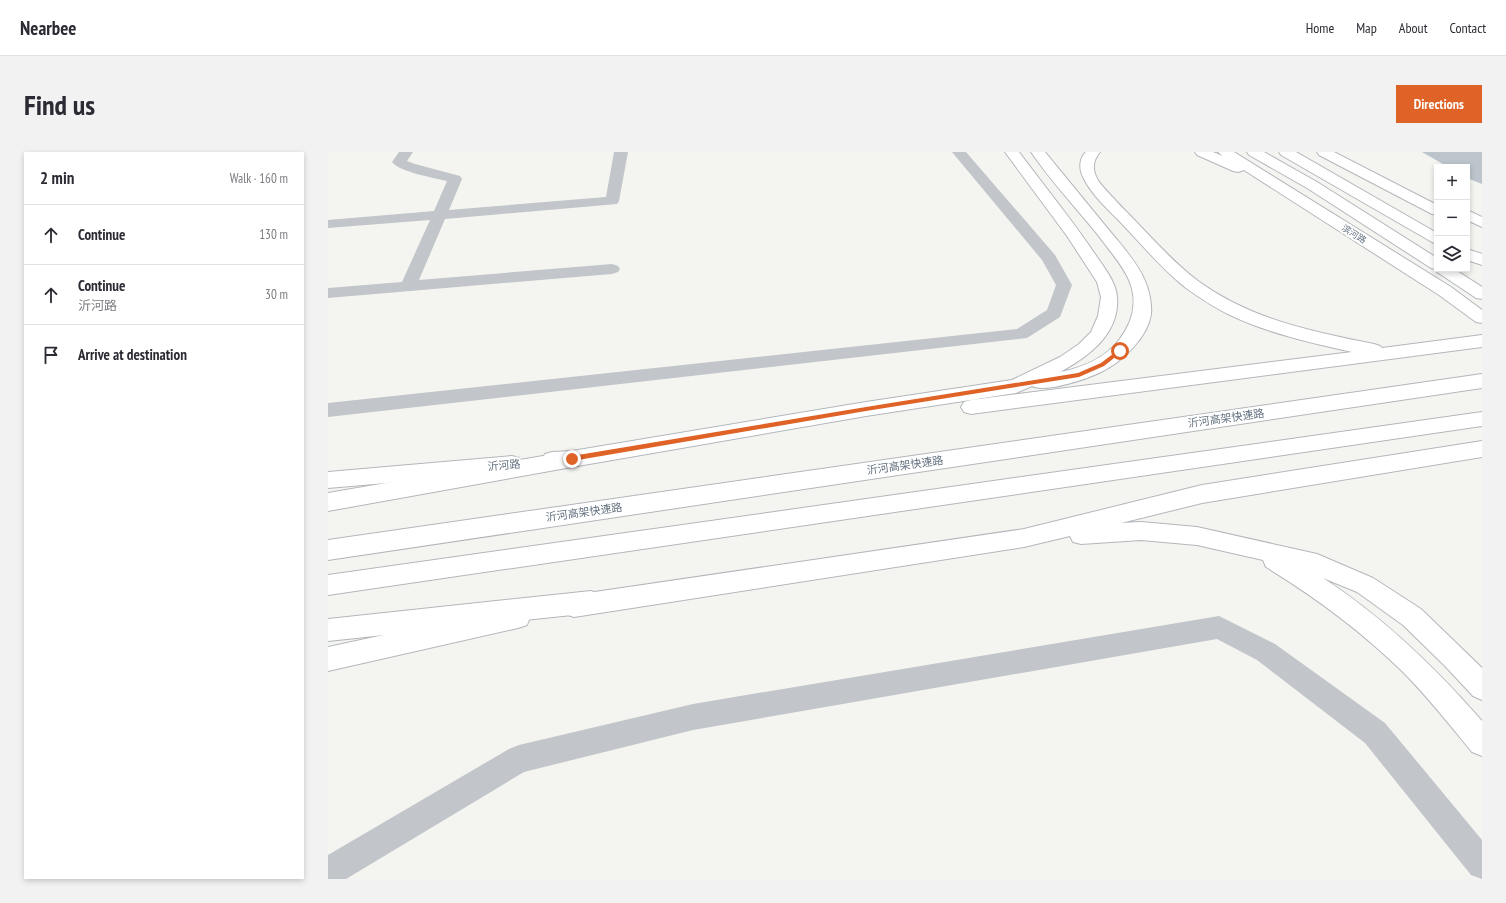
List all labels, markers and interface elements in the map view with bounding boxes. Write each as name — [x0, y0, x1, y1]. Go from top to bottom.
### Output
text: Nearbee — [20, 16, 77, 40]
text: Home — [1306, 19, 1334, 37]
text: Map — [1356, 19, 1377, 37]
text: About — [1399, 19, 1428, 37]
text: Contact — [1450, 19, 1486, 37]
button: Directions — [1396, 85, 1482, 123]
text: Find us — [24, 86, 95, 123]
map controls — [1434, 164, 1470, 272]
button: + — [1434, 164, 1470, 200]
text: 2 min — [40, 167, 74, 189]
text: Walk · 160 m — [230, 170, 288, 187]
button: − — [1434, 200, 1470, 236]
street label: 滨河路 — [1340, 222, 1369, 245]
icon: ahead — [40, 224, 62, 246]
text: Continue — [78, 225, 125, 244]
text: 130 m — [259, 226, 288, 243]
button: layers — [1434, 236, 1470, 272]
text: Continue — [78, 276, 125, 295]
icon: ahead — [40, 284, 62, 306]
text: 30 m — [265, 286, 288, 303]
text: 沂河路 — [78, 297, 117, 314]
route start — [1111, 342, 1129, 360]
icon: arrive — [40, 344, 62, 366]
text: Arrive at destination — [78, 345, 187, 364]
street label: 沂河高架快速路 — [1187, 406, 1265, 430]
route end — [563, 450, 581, 468]
street label: 沂河高架快速路 — [866, 453, 944, 477]
street label: 沂河路 — [487, 457, 521, 473]
street label: 沂河高架快速路 — [545, 500, 623, 524]

